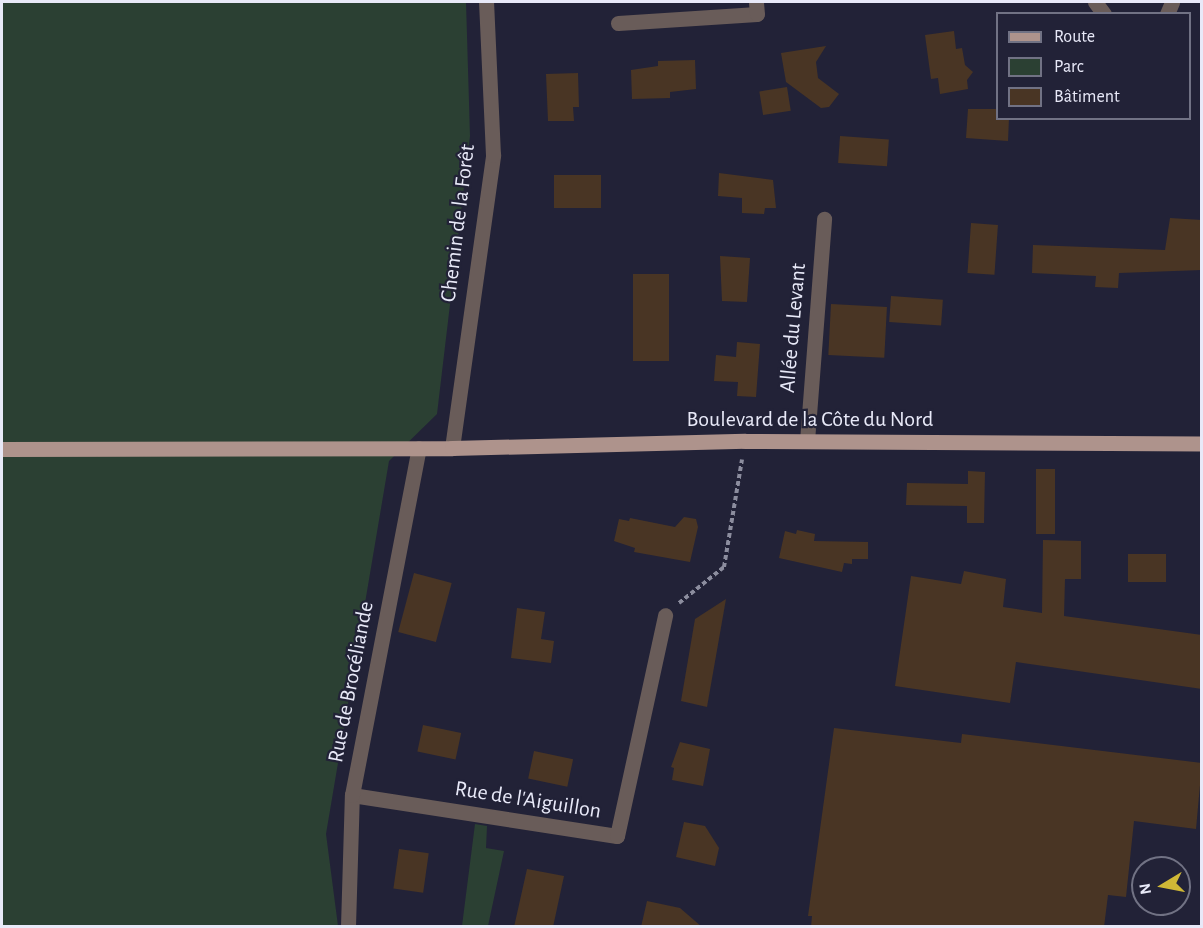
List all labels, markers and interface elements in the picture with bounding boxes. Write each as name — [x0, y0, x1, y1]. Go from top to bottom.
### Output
legend — [996, 12, 1191, 120]
text: Route — [1054, 28, 1095, 46]
text: Parc — [1054, 58, 1084, 76]
text: Bâtiment — [1054, 88, 1120, 106]
street label: Chemin de la Forêt — [435, 143, 481, 303]
street label: Allée du Levant — [774, 262, 812, 394]
street label: Boulevard de la Côte du Nord — [687, 407, 933, 433]
street label: Rue de Brocéliande — [322, 599, 380, 765]
street label: Rue de l'Aiguillon — [453, 775, 603, 825]
north arrow — [1131, 856, 1191, 916]
text: N — [1136, 882, 1154, 896]

